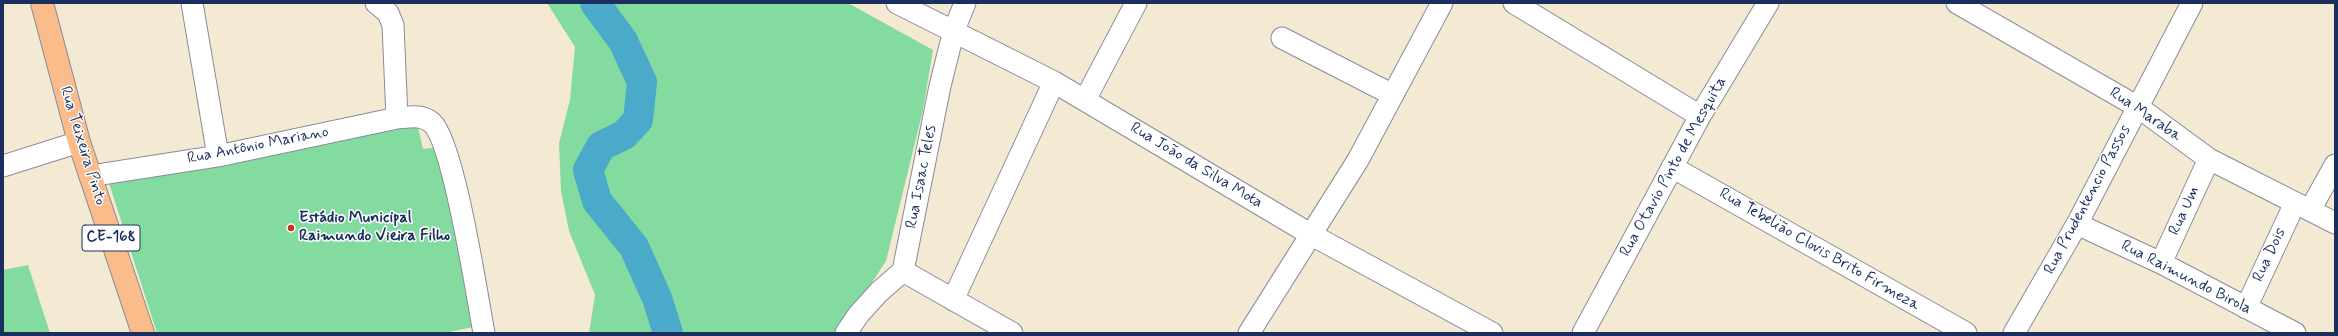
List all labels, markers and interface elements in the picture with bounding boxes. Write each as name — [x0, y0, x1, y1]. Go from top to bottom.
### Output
street label: Rua Otavio Pinto de Mesquita — [1616, 74, 1732, 260]
street label: Rua Teixeira Pinto — [55, 84, 109, 208]
street label: Rua Maraba — [2105, 84, 2185, 146]
street label: Rua João da Silva Mota — [1126, 119, 1266, 213]
street label: Rua Prudentencio Passos — [2041, 122, 2135, 278]
street label: Rua Antônio Mariano — [186, 123, 330, 169]
street label: Rua Isaac Teles — [903, 124, 941, 230]
street label: Rua Um — [2165, 183, 2205, 239]
street label: Rua Tebelião Clovis Brito Firmeza — [1715, 185, 1923, 315]
place label: Estádio Municipal Raimundo Vieira Filho — [299, 209, 450, 247]
marker: Estádio Municipal Raimundo Vieira Filho — [286, 223, 296, 233]
road number: CE-168 — [82, 225, 140, 251]
street label: Rua Dois — [2249, 225, 2291, 285]
street label: Rua Raimundo Birola — [2117, 237, 2255, 319]

